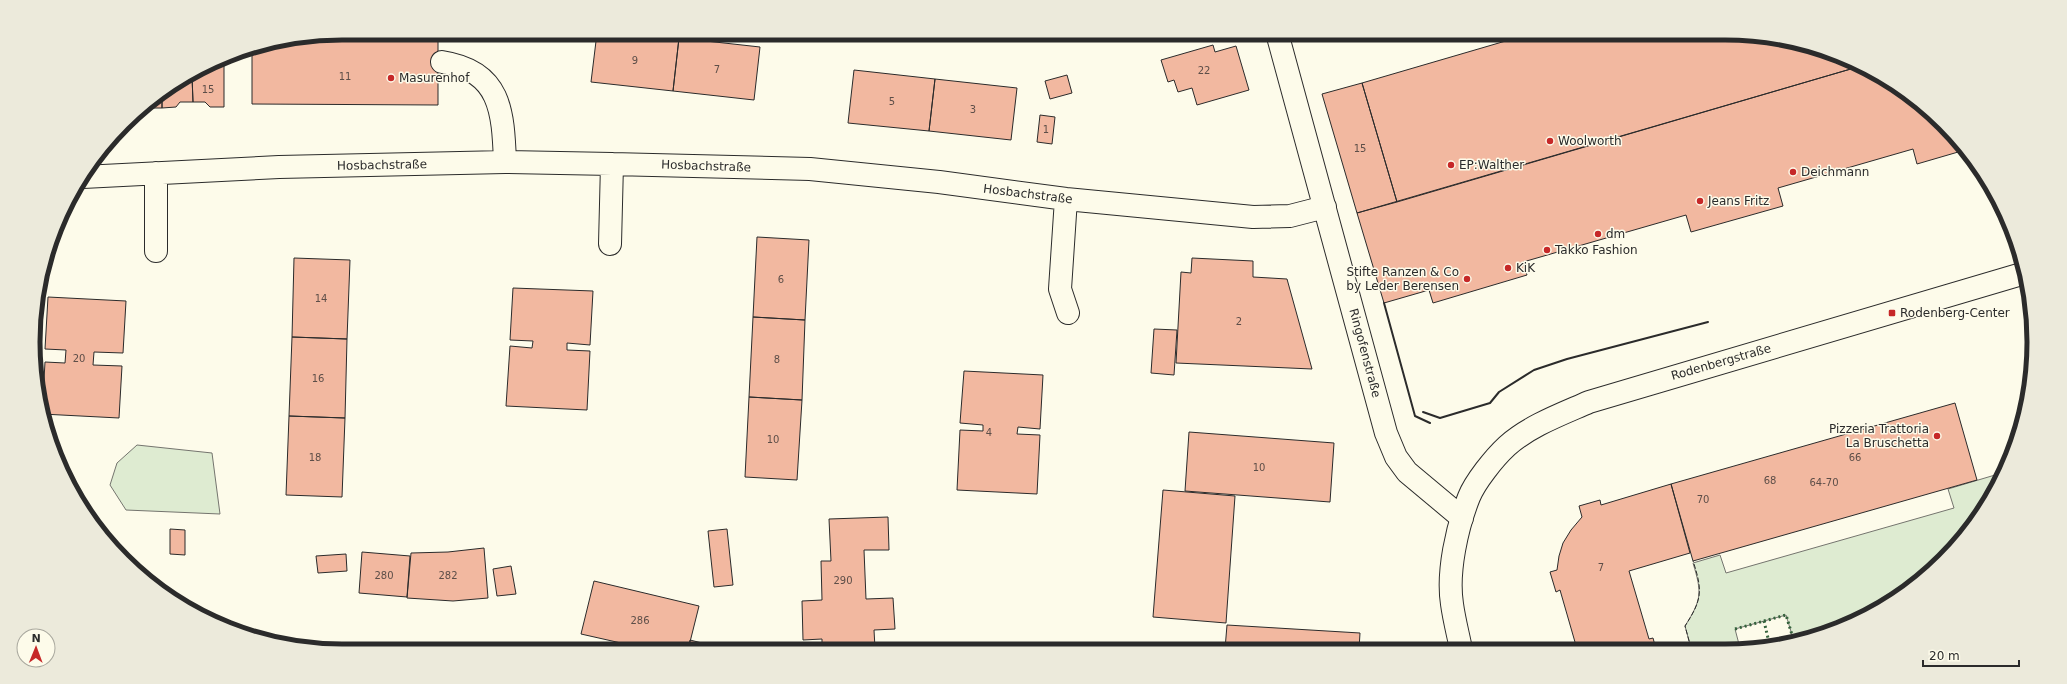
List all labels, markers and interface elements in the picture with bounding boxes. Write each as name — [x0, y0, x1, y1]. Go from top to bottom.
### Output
house number: 9 — [632, 55, 638, 66]
house number: 7 — [714, 64, 720, 75]
house number: 22 — [1198, 65, 1210, 76]
house number: 11 — [339, 71, 351, 82]
place label: Masurenhof — [399, 71, 470, 85]
marker: Masurenhof — [386, 73, 396, 83]
house number: 15 — [202, 84, 214, 95]
house number: 5 — [889, 96, 895, 107]
house number: 3 — [970, 104, 976, 115]
house number: 1 — [1043, 124, 1049, 135]
place label: Woolworth — [1558, 134, 1622, 148]
marker: Woolworth — [1545, 136, 1555, 146]
house number: 15 — [1354, 143, 1366, 154]
street label: Hosbachstraße — [337, 157, 427, 173]
street label: Hosbachstraße — [661, 157, 751, 175]
place label: EP:Walther — [1459, 158, 1524, 172]
marker: EP:Walther — [1446, 160, 1456, 170]
place label: Deichmann — [1801, 165, 1869, 179]
marker: Deichmann — [1788, 167, 1798, 177]
street label: Hosbachstraße — [982, 182, 1074, 206]
place label: Jeans Fritz — [1707, 194, 1769, 208]
marker: Jeans Fritz — [1695, 196, 1705, 206]
place label: dm — [1606, 227, 1625, 241]
marker: dm — [1593, 229, 1603, 239]
place label: Takko Fashion — [1554, 243, 1638, 257]
marker: Takko Fashion — [1542, 245, 1552, 255]
place label: KiK — [1516, 261, 1536, 275]
marker: KiK — [1503, 263, 1513, 273]
place label: Stifte Ranzen & Co by Leder Berensen — [1346, 265, 1459, 293]
house number: 6 — [778, 274, 784, 285]
marker: Stifte Ranzen & Co by Leder Berensen — [1462, 274, 1472, 284]
house number: 14 — [315, 293, 327, 304]
place label: Rodenberg-Center — [1900, 306, 2010, 320]
street label: Ringofenstraße — [1346, 307, 1384, 399]
marker: Rodenberg-Center — [1887, 308, 1897, 318]
house number: 2 — [1236, 316, 1242, 327]
street label: Rodenbergstraße — [1669, 341, 1773, 383]
house number: 20 — [73, 353, 85, 364]
house number: 8 — [774, 354, 780, 365]
house number: 16 — [312, 373, 324, 384]
place label: Pizzeria Trattoria La Bruschetta — [1829, 422, 1929, 450]
house number: 4 — [986, 427, 992, 438]
marker: Pizzeria Trattoria La Bruschetta — [1932, 431, 1942, 441]
house number: 10 — [767, 434, 779, 445]
house number: 18 — [309, 452, 321, 463]
house number: 66 — [1849, 452, 1861, 463]
house number: 10 — [1253, 462, 1265, 473]
house number: 68 — [1764, 475, 1776, 486]
house number: 64-70 — [1809, 477, 1839, 488]
house number: 70 — [1697, 494, 1709, 505]
house number: 7 — [1598, 562, 1604, 573]
house number: 280 — [374, 570, 394, 581]
house number: 282 — [438, 570, 458, 581]
house number: 290 — [833, 575, 853, 586]
house number: 286 — [630, 615, 650, 626]
north arrow — [16, 628, 56, 668]
text: N — [31, 632, 41, 645]
scale bar — [1923, 642, 2019, 668]
text: 20 m — [1929, 649, 1960, 663]

